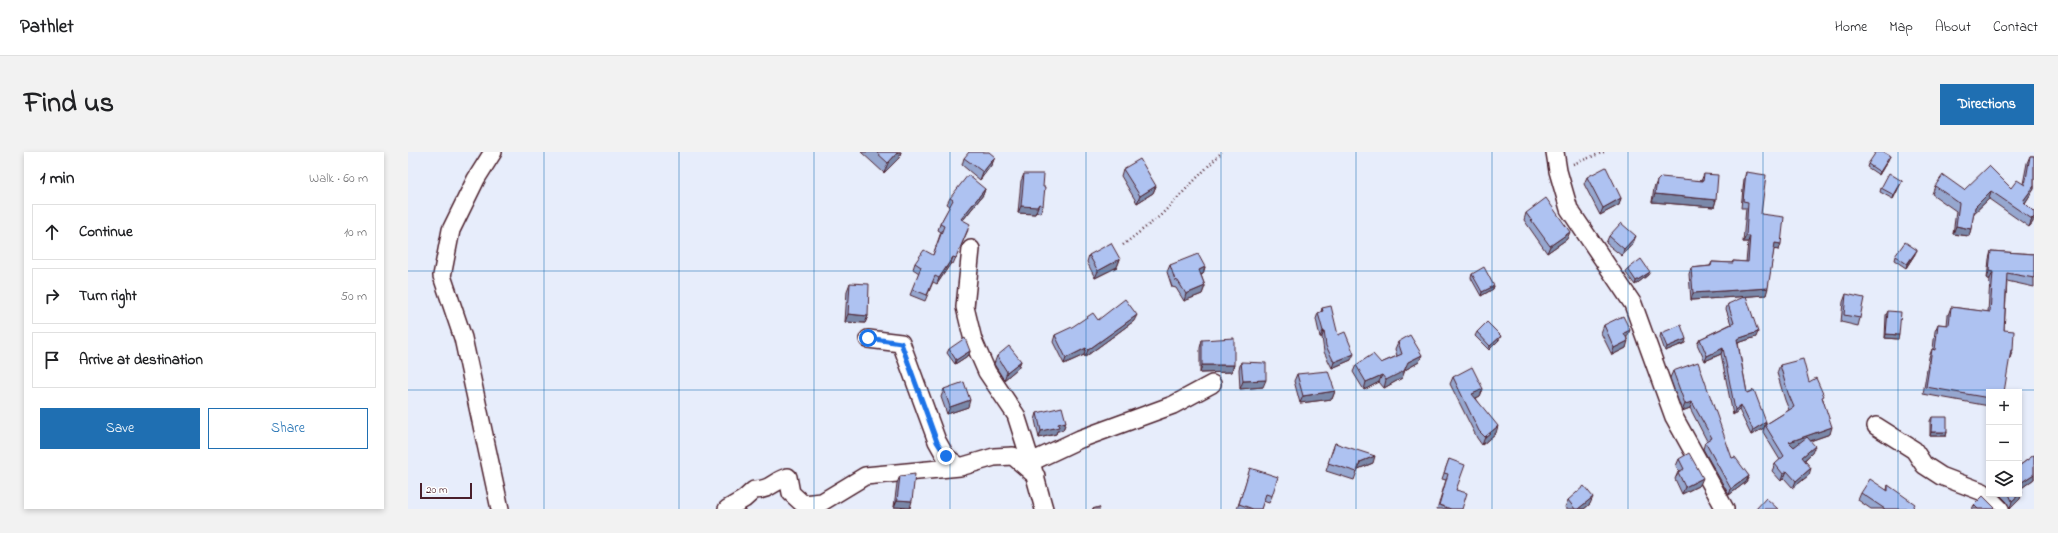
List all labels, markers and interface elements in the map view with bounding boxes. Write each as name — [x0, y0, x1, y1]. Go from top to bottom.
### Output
text: Pathlet — [20, 14, 74, 41]
text: Home — [1835, 17, 1867, 38]
text: Map — [1889, 17, 1913, 38]
text: About — [1935, 17, 1971, 38]
text: Contact — [1993, 17, 2038, 38]
text: Find us — [24, 84, 114, 125]
button: Directions — [1940, 84, 2034, 125]
text: 1 min — [40, 166, 74, 191]
text: Walk · 60 m — [309, 169, 368, 188]
icon: ahead — [41, 221, 63, 243]
text: Continue — [79, 221, 133, 243]
text: 10 m — [344, 223, 367, 242]
icon: right — [41, 285, 63, 307]
text: Turn right — [79, 285, 137, 307]
text: 50 m — [341, 287, 367, 306]
route start — [859, 329, 877, 347]
icon: arrive — [41, 349, 63, 371]
text: Arrive at destination — [79, 349, 203, 371]
map controls — [1986, 389, 2022, 497]
button: + — [1986, 389, 2022, 425]
button: Save — [40, 408, 200, 449]
button: Share — [208, 408, 368, 449]
button: − — [1986, 425, 2022, 461]
route end — [937, 447, 955, 465]
button: layers — [1986, 461, 2022, 497]
scale bar — [420, 481, 472, 500]
text: 20 m — [426, 482, 448, 498]

